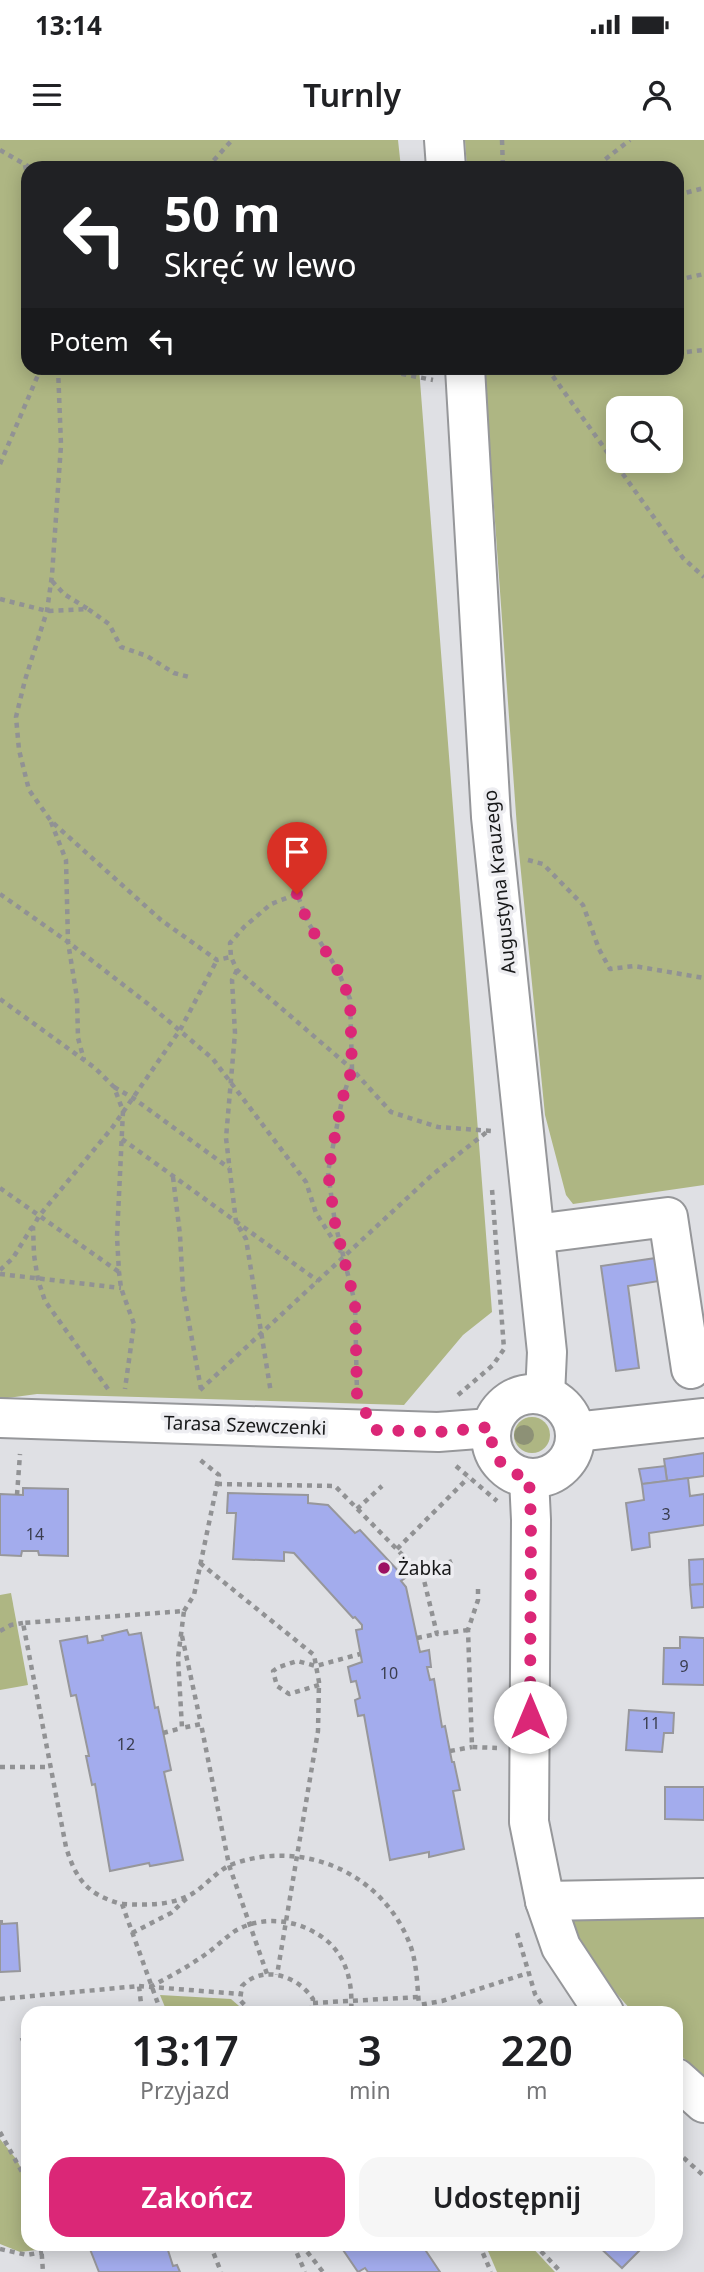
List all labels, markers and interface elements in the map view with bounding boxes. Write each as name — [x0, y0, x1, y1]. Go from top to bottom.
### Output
text: 13:14 — [35, 7, 102, 43]
text: Turnly — [303, 73, 401, 116]
icon: menu — [28, 76, 66, 114]
icon: person — [638, 76, 676, 114]
text: 50 m — [164, 180, 281, 246]
icon: left — [49, 189, 140, 280]
text: Skręć w lewo — [164, 243, 357, 286]
icon: left — [143, 322, 181, 360]
text: Potem — [49, 323, 129, 359]
map controls — [606, 396, 683, 473]
button: search — [606, 396, 683, 473]
street label: Augustyna Krauzego — [476, 789, 522, 975]
pin — [267, 822, 327, 894]
icon: arrive — [278, 833, 316, 871]
street label: Tarasa Szewczenki — [163, 1409, 327, 1441]
house number: 3 — [661, 1503, 671, 1525]
house number: 14 — [26, 1523, 44, 1545]
place label: Żabka — [398, 1555, 452, 1581]
marker: Żabka — [376, 1560, 392, 1576]
house number: 9 — [679, 1655, 689, 1677]
house number: 10 — [380, 1662, 398, 1684]
position arrow — [493, 1680, 567, 1754]
house number: 11 — [642, 1712, 660, 1734]
house number: 12 — [117, 1733, 135, 1755]
text: 13:17 — [131, 2021, 239, 2078]
text: 3 — [358, 2021, 382, 2078]
text: 220 — [501, 2021, 573, 2078]
text: Przyjazd — [140, 2074, 230, 2106]
text: min — [349, 2074, 391, 2106]
text: m — [526, 2074, 548, 2106]
button: Zakończ — [49, 2157, 345, 2237]
button: Udostępnij — [359, 2157, 655, 2237]

